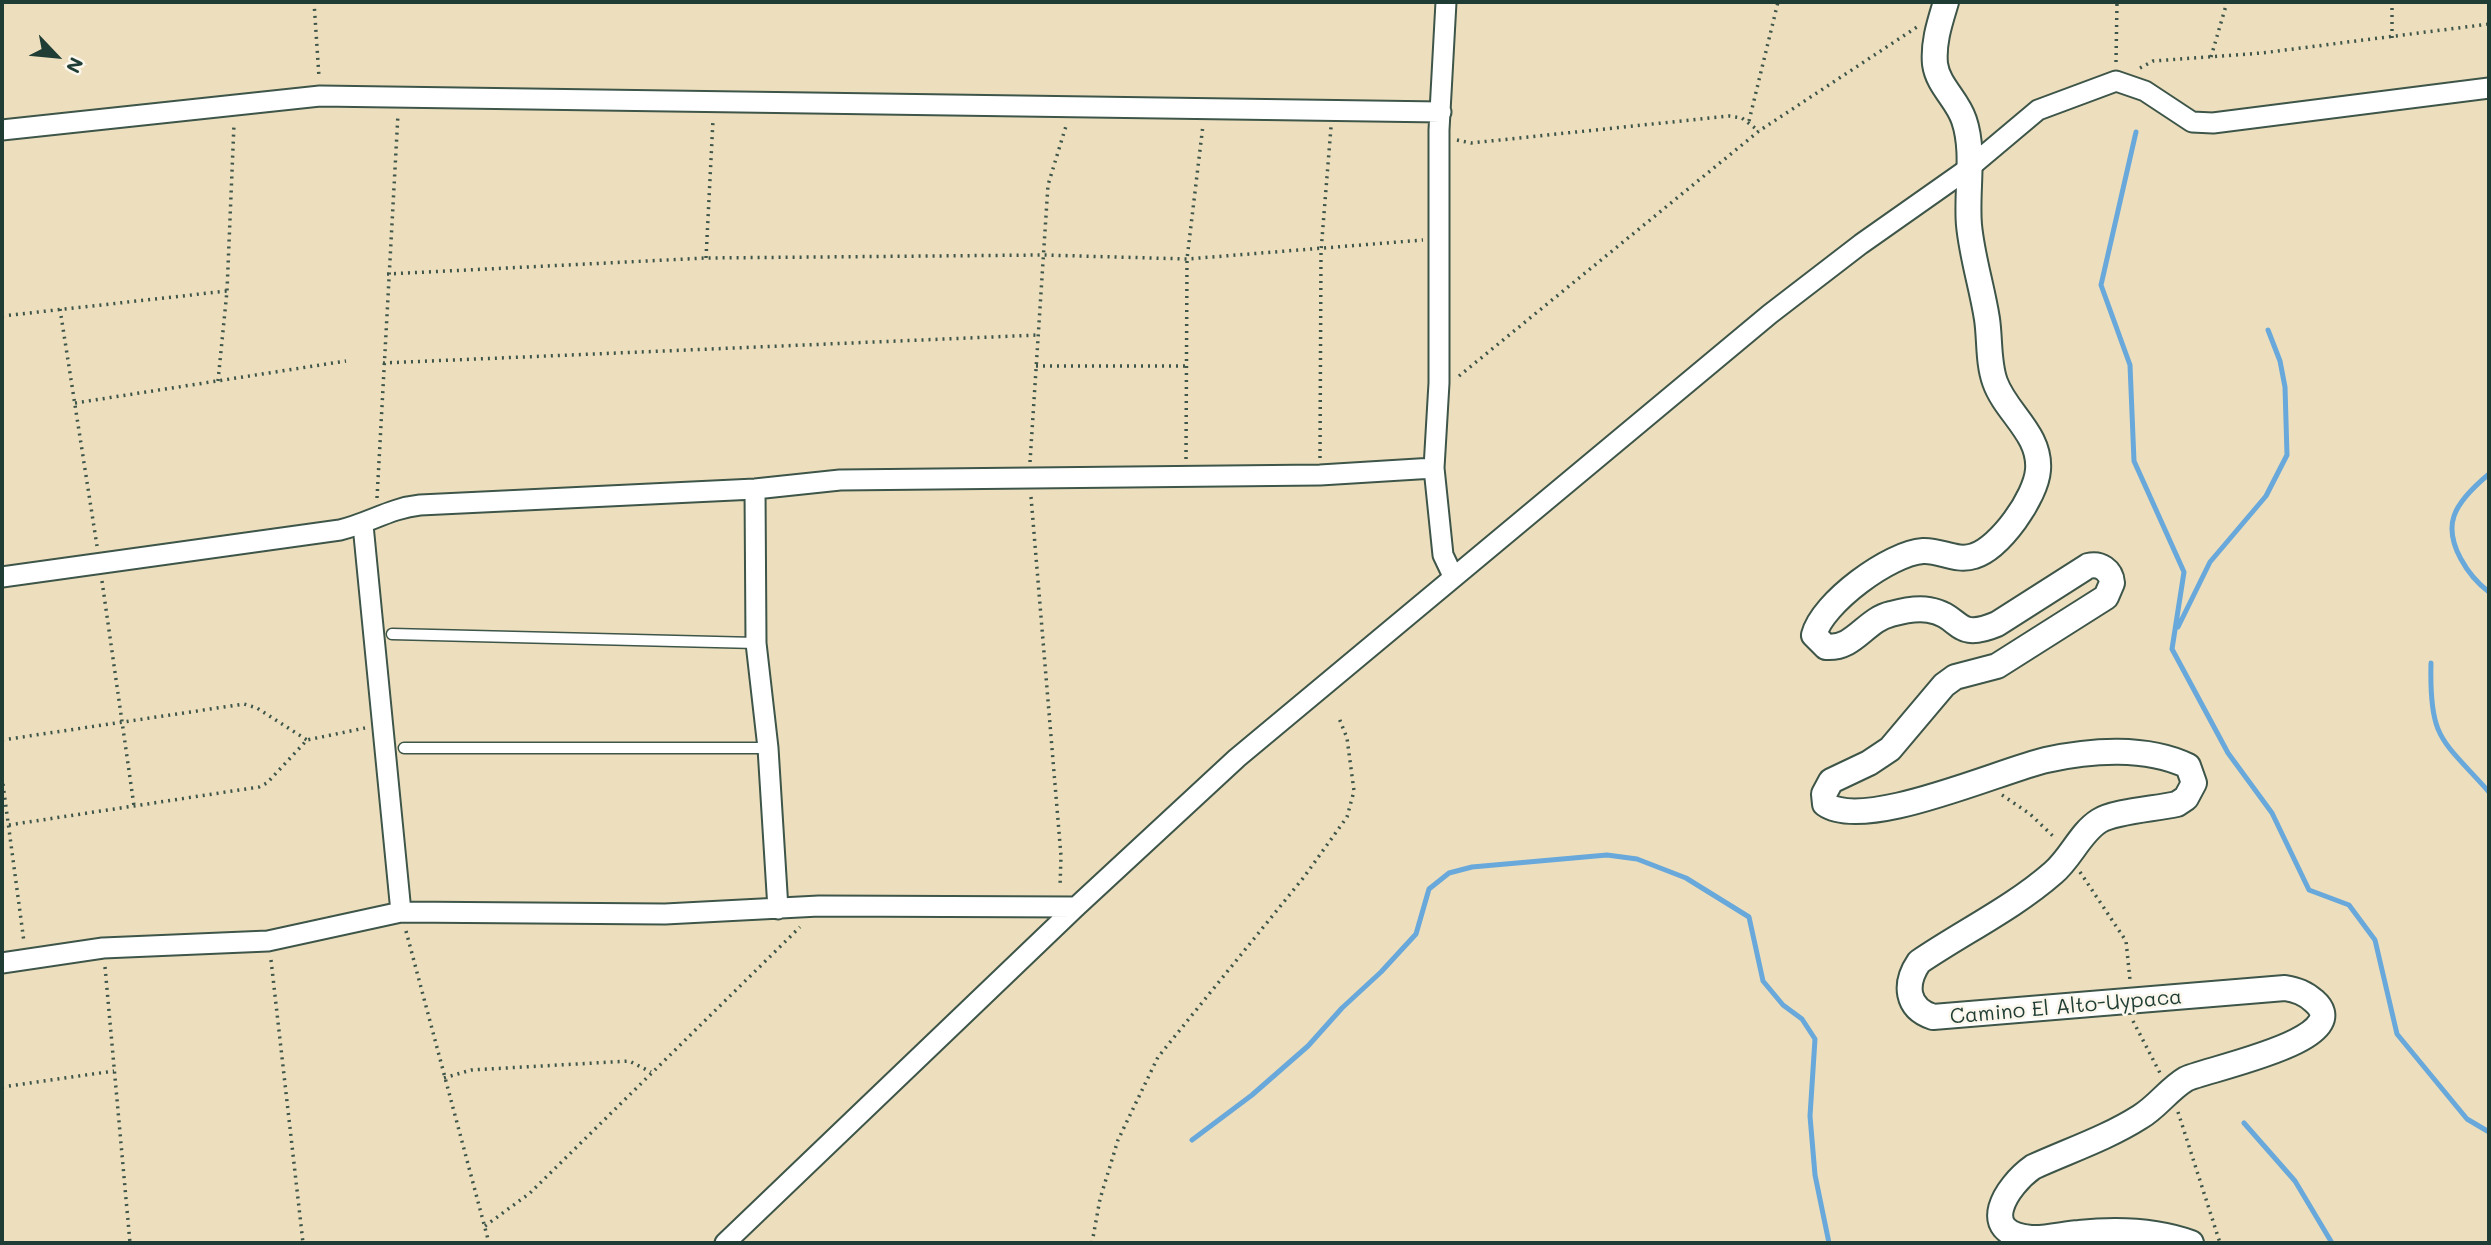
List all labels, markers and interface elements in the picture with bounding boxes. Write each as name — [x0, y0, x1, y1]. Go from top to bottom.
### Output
north arrow — [21, 21, 91, 91]
text: N — [61, 53, 90, 77]
street label: Camino El Alto-Uypaca — [1949, 984, 2183, 1030]

